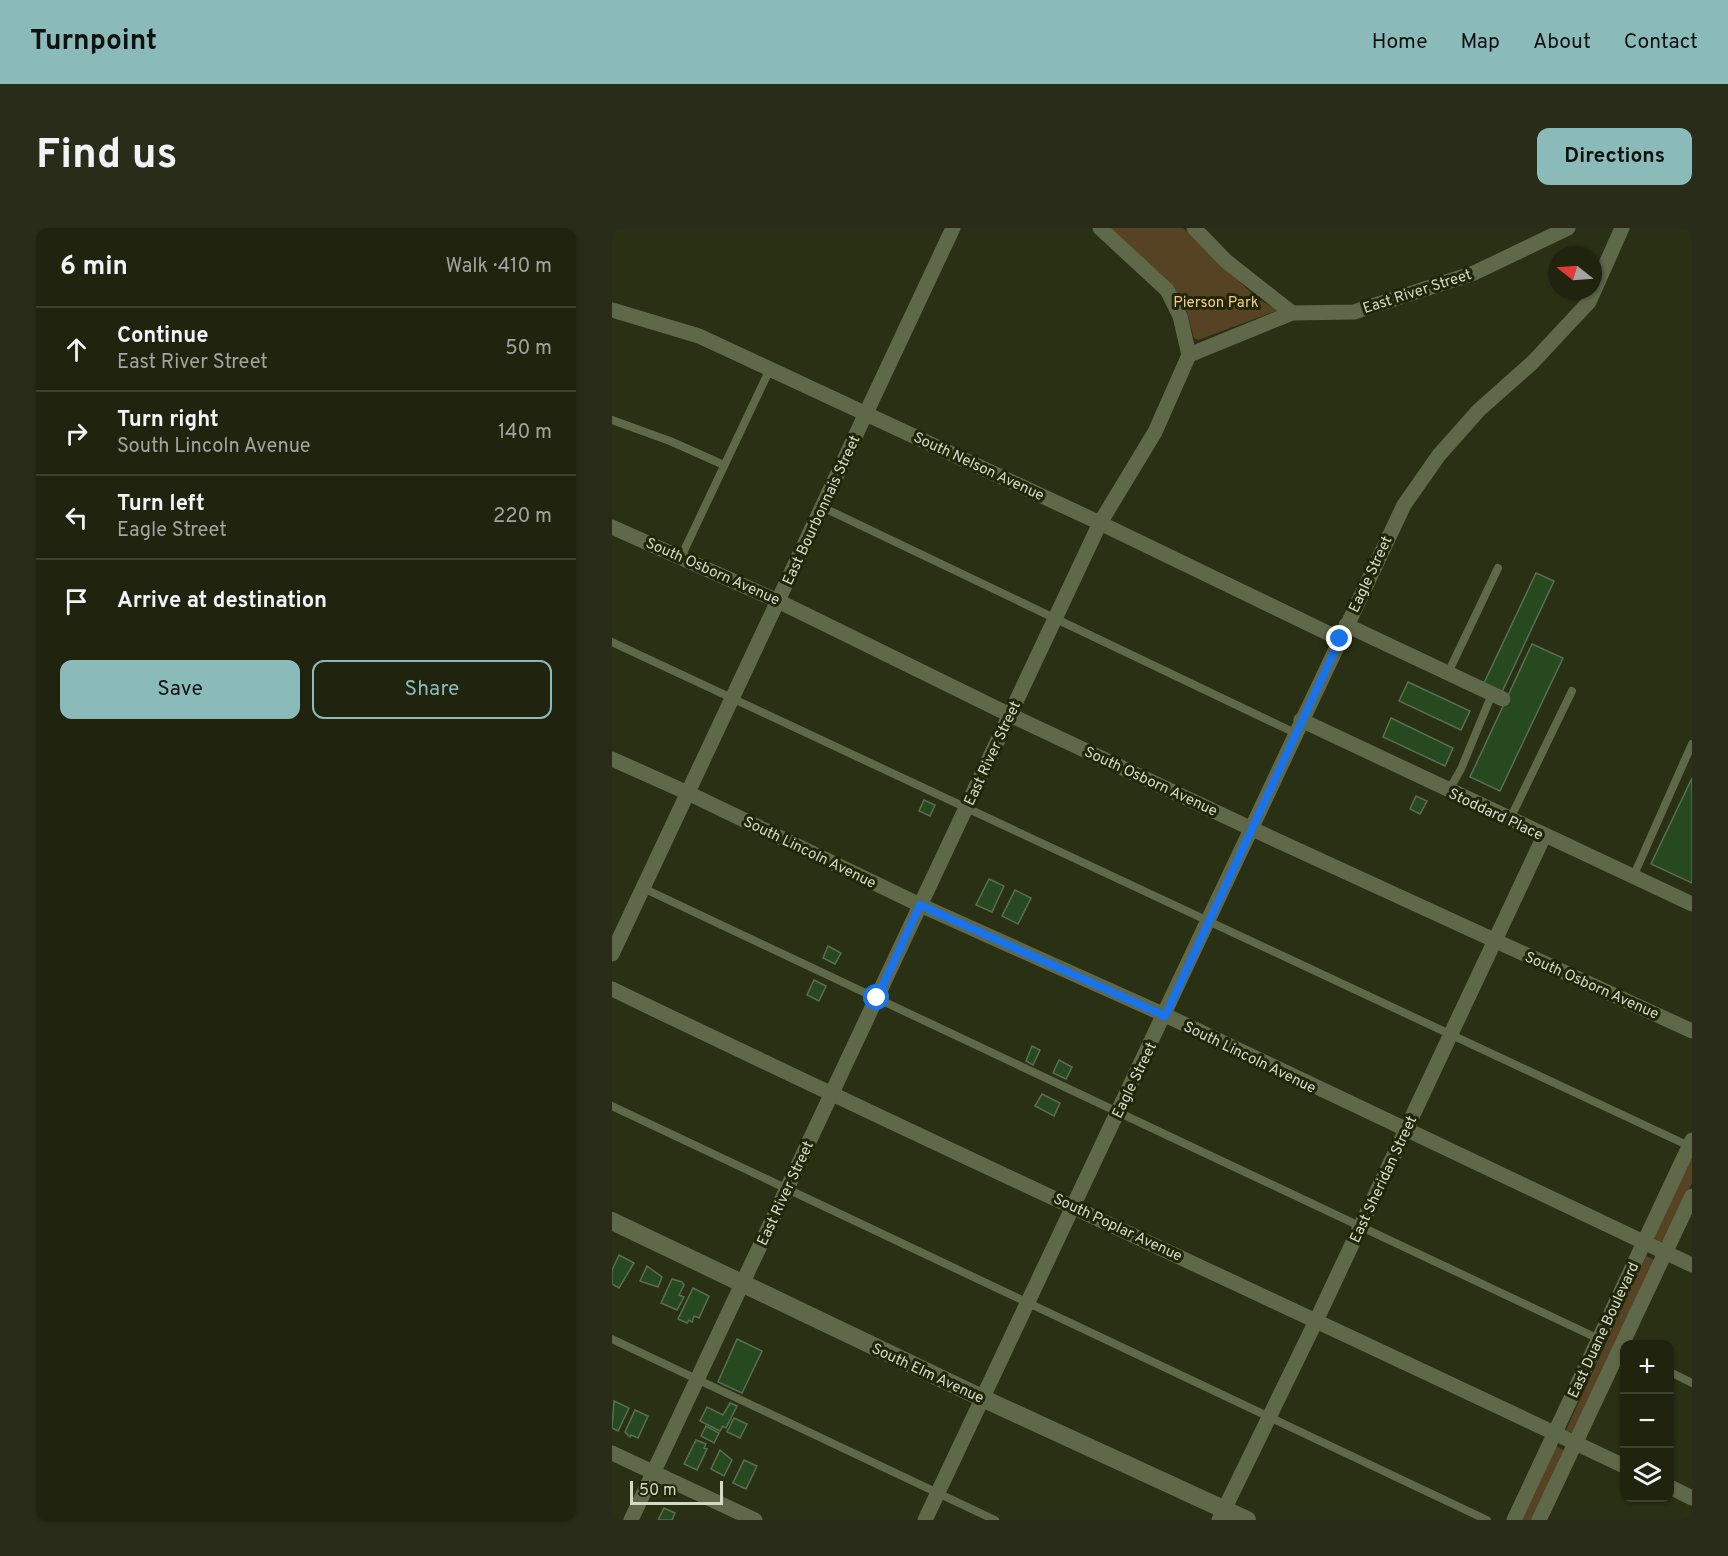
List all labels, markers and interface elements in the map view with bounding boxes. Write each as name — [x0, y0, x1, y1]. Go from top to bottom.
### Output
text: Turnpoint — [30, 24, 157, 60]
text: Home — [1372, 29, 1428, 56]
text: Map — [1461, 29, 1500, 56]
text: About — [1533, 29, 1591, 56]
text: Contact — [1624, 29, 1698, 56]
button: Directions — [1537, 128, 1692, 185]
text: Find us — [36, 130, 177, 183]
north arrow — [1548, 246, 1602, 300]
text: 6 min — [60, 251, 128, 284]
text: Walk · 410 m — [446, 254, 552, 280]
street label: East River Street — [1361, 266, 1474, 319]
park label: Pierson Park — [1173, 294, 1259, 313]
text: Continue — [117, 323, 208, 350]
icon: ahead — [60, 333, 93, 366]
text: 50 m — [505, 336, 552, 362]
text: East River Street — [117, 350, 268, 376]
text: Turn right — [117, 407, 219, 434]
icon: right — [60, 417, 93, 450]
text: 140 m — [498, 420, 552, 446]
street label: South Nelson Avenue — [910, 429, 1047, 506]
street label: East Bourbonnais Street — [779, 433, 865, 589]
text: South Lincoln Avenue — [117, 434, 311, 460]
text: Turn left — [117, 491, 205, 518]
icon: left — [60, 501, 93, 534]
text: 220 m — [493, 504, 552, 530]
text: Eagle Street — [117, 518, 227, 544]
street label: Eagle Street — [1345, 533, 1397, 616]
street label: South Osborn Avenue — [642, 534, 782, 610]
icon: arrive — [60, 585, 93, 618]
text: Arrive at destination — [117, 588, 327, 615]
route end — [1326, 625, 1352, 651]
button: Save — [60, 660, 300, 719]
button: Share — [312, 660, 552, 719]
street label: East River Street — [961, 698, 1026, 809]
street label: South Osborn Avenue — [1081, 743, 1220, 822]
street label: Stoddard Place — [1445, 785, 1546, 846]
street label: South Lincoln Avenue — [740, 813, 879, 894]
street label: South Osborn Avenue — [1521, 948, 1661, 1024]
route start — [863, 984, 889, 1010]
street label: South Lincoln Avenue — [1180, 1018, 1319, 1099]
street label: Eagle Street — [1109, 1040, 1162, 1122]
street label: East Sheridan Street — [1347, 1113, 1422, 1246]
street label: East River Street — [754, 1138, 819, 1249]
street label: South Poplar Avenue — [1050, 1190, 1185, 1267]
street label: East Duane Boulevard — [1565, 1260, 1644, 1402]
street label: South Elm Avenue — [868, 1340, 986, 1409]
map controls — [1620, 1340, 1674, 1502]
button: + — [1620, 1340, 1674, 1394]
button: − — [1620, 1394, 1674, 1448]
button: layers — [1620, 1448, 1674, 1502]
scale bar — [630, 1478, 723, 1506]
text: 50 m — [639, 1481, 677, 1501]

